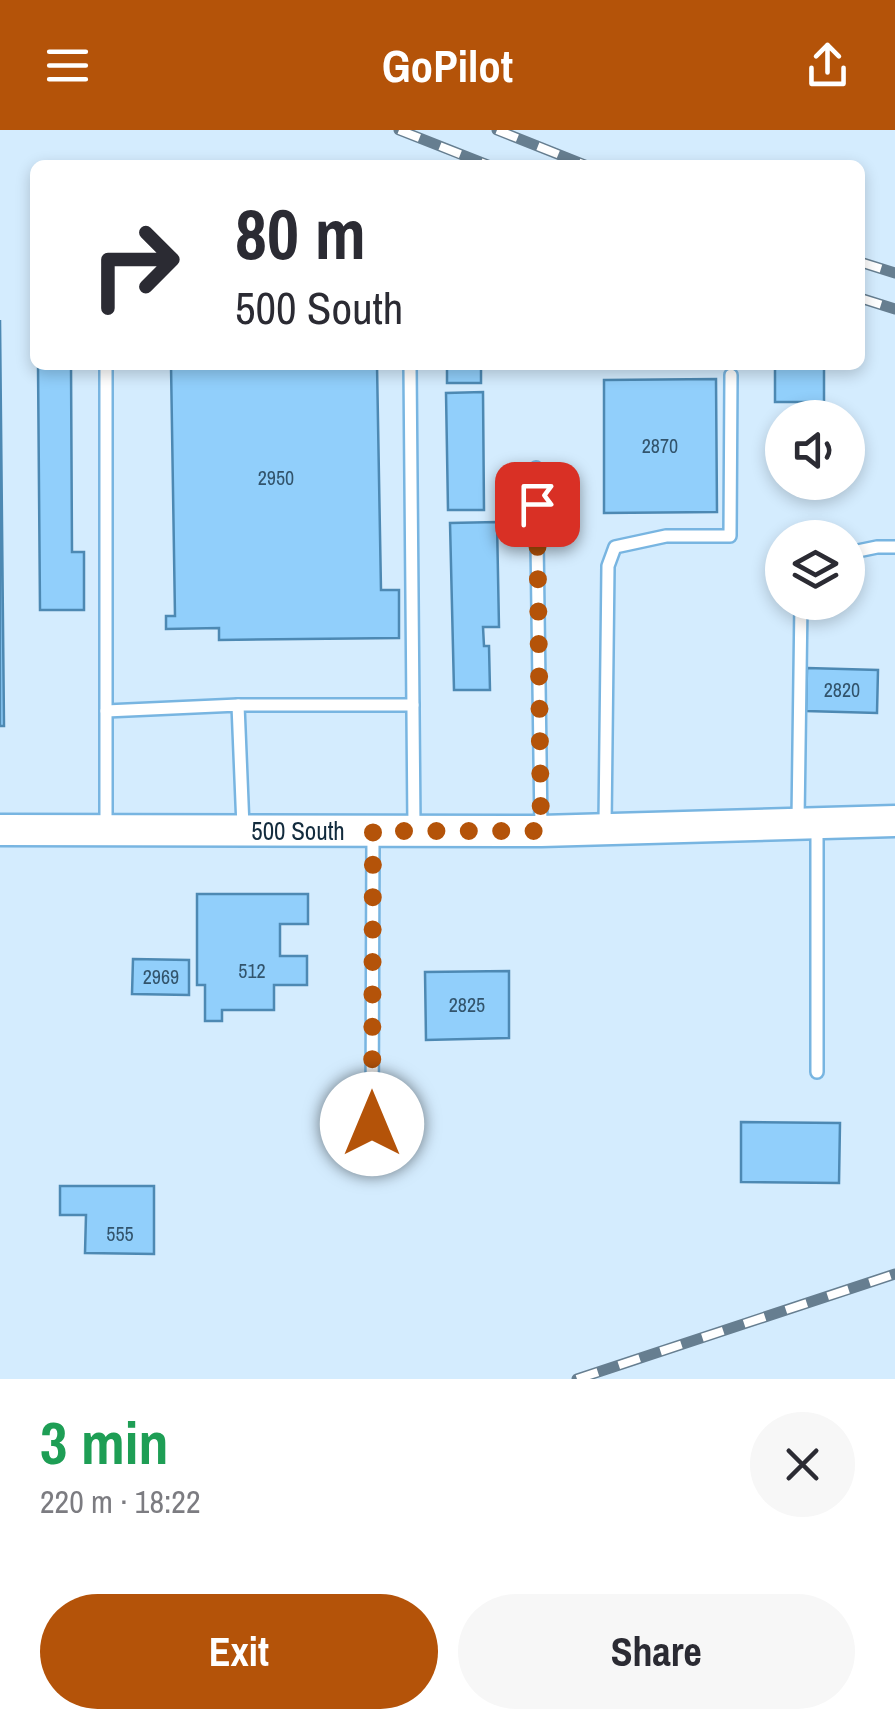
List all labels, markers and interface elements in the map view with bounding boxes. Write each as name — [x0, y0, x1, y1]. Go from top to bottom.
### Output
text: GoPilot — [382, 35, 513, 96]
icon: menu — [40, 38, 95, 93]
icon: share — [800, 38, 855, 93]
text: 80 m — [235, 187, 366, 281]
icon: right — [70, 200, 200, 330]
text: 500 South — [235, 277, 403, 338]
map controls — [765, 400, 865, 620]
button: sound — [765, 400, 865, 500]
house number: 2870 — [642, 432, 678, 459]
pin — [495, 462, 580, 547]
house number: 2950 — [258, 464, 294, 491]
icon: arrive — [510, 477, 565, 532]
button: layers — [765, 520, 865, 620]
house number: 2820 — [824, 676, 860, 703]
street label: 500 South — [251, 814, 345, 848]
house number: 512 — [238, 957, 266, 984]
house number: 2969 — [143, 963, 179, 990]
house number: 2825 — [449, 991, 485, 1018]
position arrow — [320, 1072, 424, 1176]
house number: 555 — [106, 1220, 134, 1247]
text: 3 min — [40, 1402, 169, 1483]
button: close — [750, 1412, 855, 1517]
text: 220 m · 18:22 — [40, 1480, 200, 1523]
button: Exit — [40, 1594, 438, 1709]
button: Share — [458, 1594, 855, 1709]

